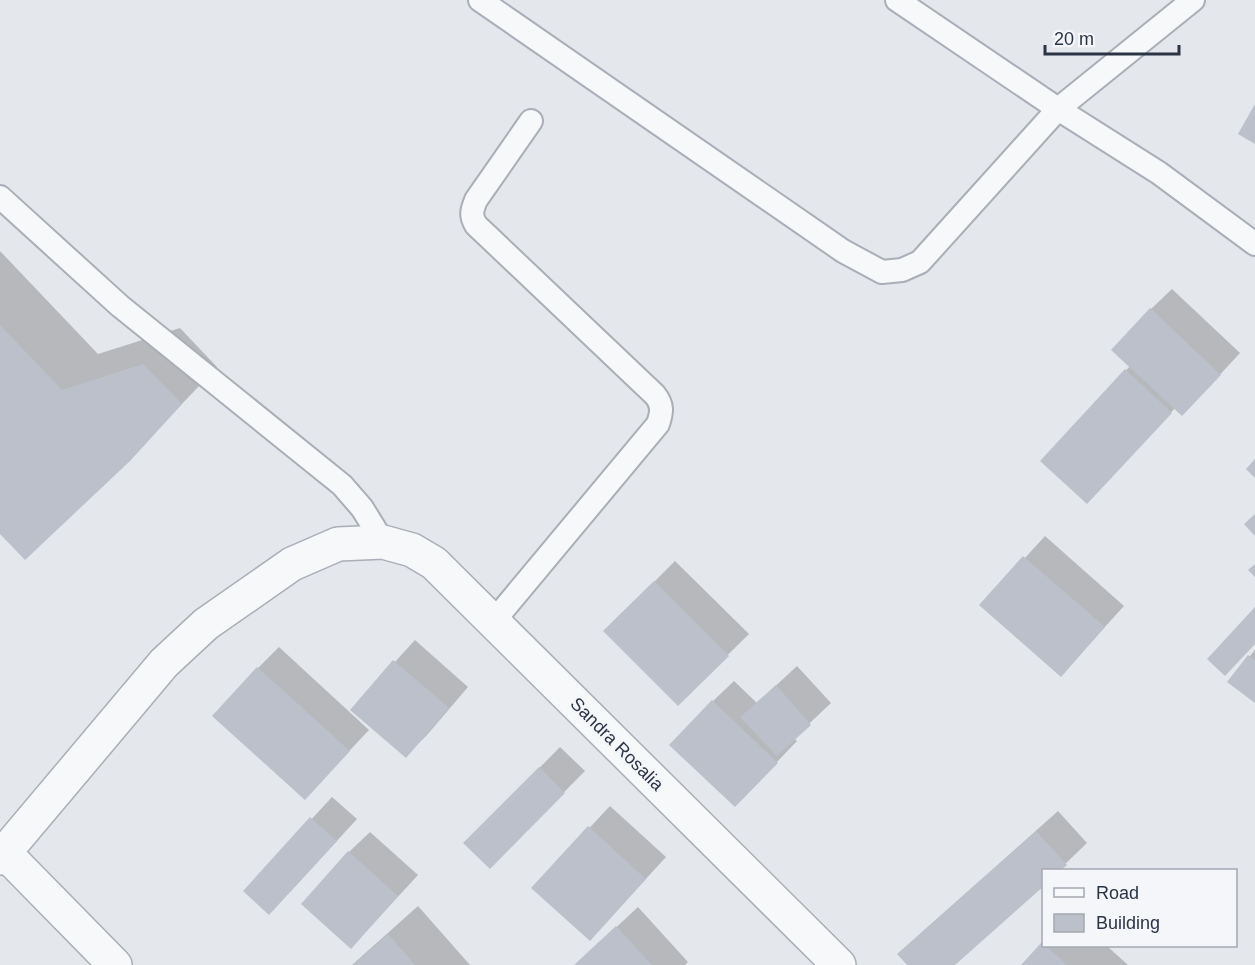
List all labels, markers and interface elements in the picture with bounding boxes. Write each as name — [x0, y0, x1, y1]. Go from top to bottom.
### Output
scale bar — [1045, 18, 1178, 56]
text: 20 m — [1054, 29, 1094, 49]
street label: Sandra Rosalia — [566, 693, 668, 795]
legend — [1042, 869, 1237, 947]
text: Road — [1096, 883, 1139, 903]
text: Building — [1096, 913, 1160, 933]

